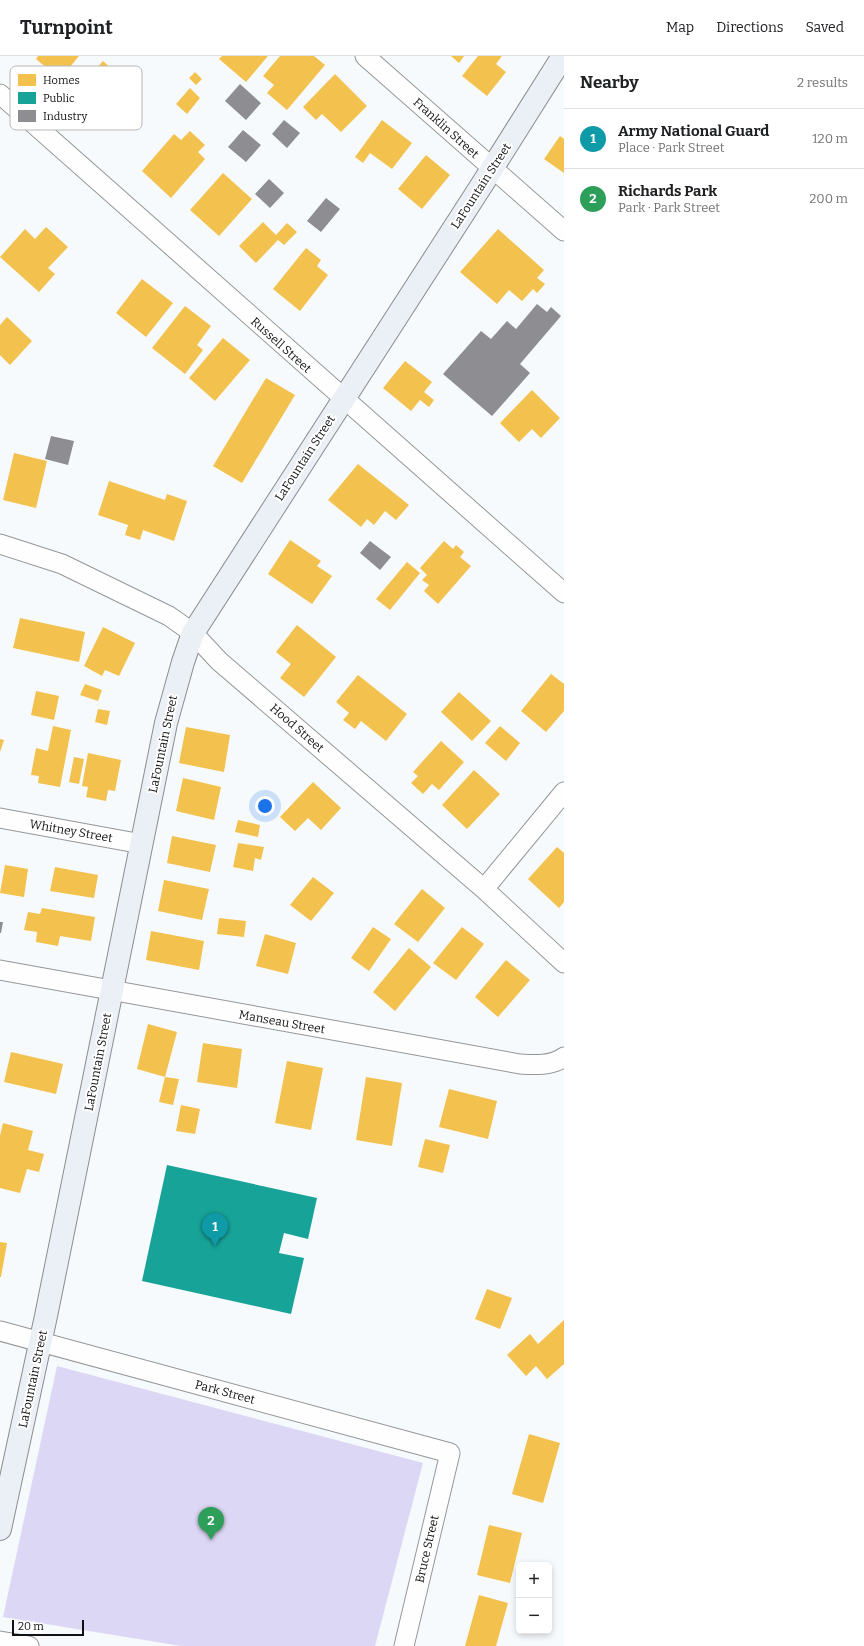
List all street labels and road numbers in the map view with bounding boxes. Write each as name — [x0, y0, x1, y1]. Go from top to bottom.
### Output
street label: Franklin Street — [410, 95, 482, 161]
street label: LaFountain Street — [448, 140, 514, 231]
street label: Russell Street — [248, 314, 315, 376]
street label: LaFountain Street — [272, 412, 338, 503]
street label: LaFountain Street — [146, 693, 180, 794]
street label: Hood Street — [267, 701, 327, 756]
street label: Whitney Street — [28, 817, 114, 845]
street label: Manseau Street — [238, 1008, 327, 1037]
street label: LaFountain Street — [82, 1011, 114, 1112]
street label: LaFountain Street — [16, 1328, 50, 1429]
street label: Park Street — [193, 1377, 257, 1407]
street label: Bruce Street — [412, 1513, 442, 1584]

